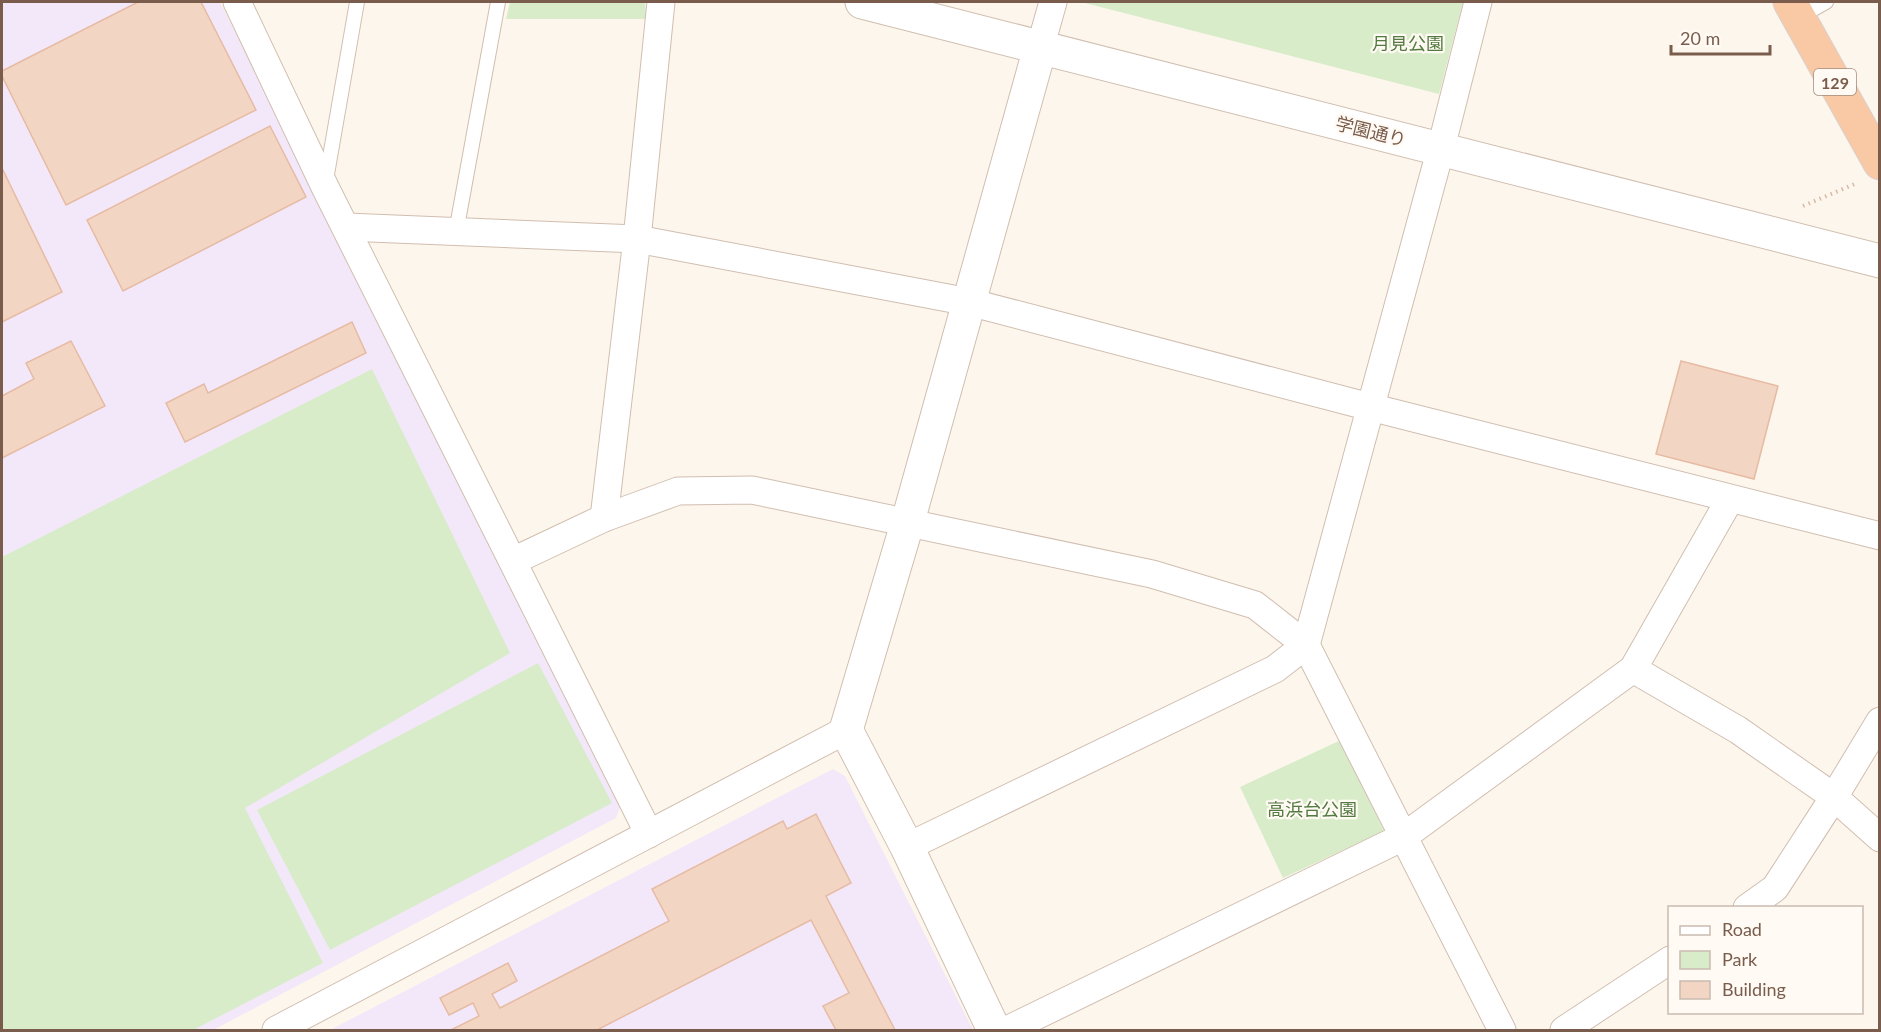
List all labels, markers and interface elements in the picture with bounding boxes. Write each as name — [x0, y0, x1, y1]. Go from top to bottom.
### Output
scale bar — [1671, 18, 1770, 56]
text: 20 m — [1680, 27, 1720, 49]
park label: 月見公園 — [1372, 32, 1444, 54]
road number: 129 — [1814, 69, 1856, 95]
street label: 学園通り — [1333, 112, 1409, 150]
park label: 高浜台公園 — [1267, 798, 1357, 820]
legend — [1668, 906, 1863, 1014]
text: Road — [1722, 918, 1762, 940]
text: Park — [1722, 948, 1758, 970]
text: Building — [1722, 978, 1786, 1000]

